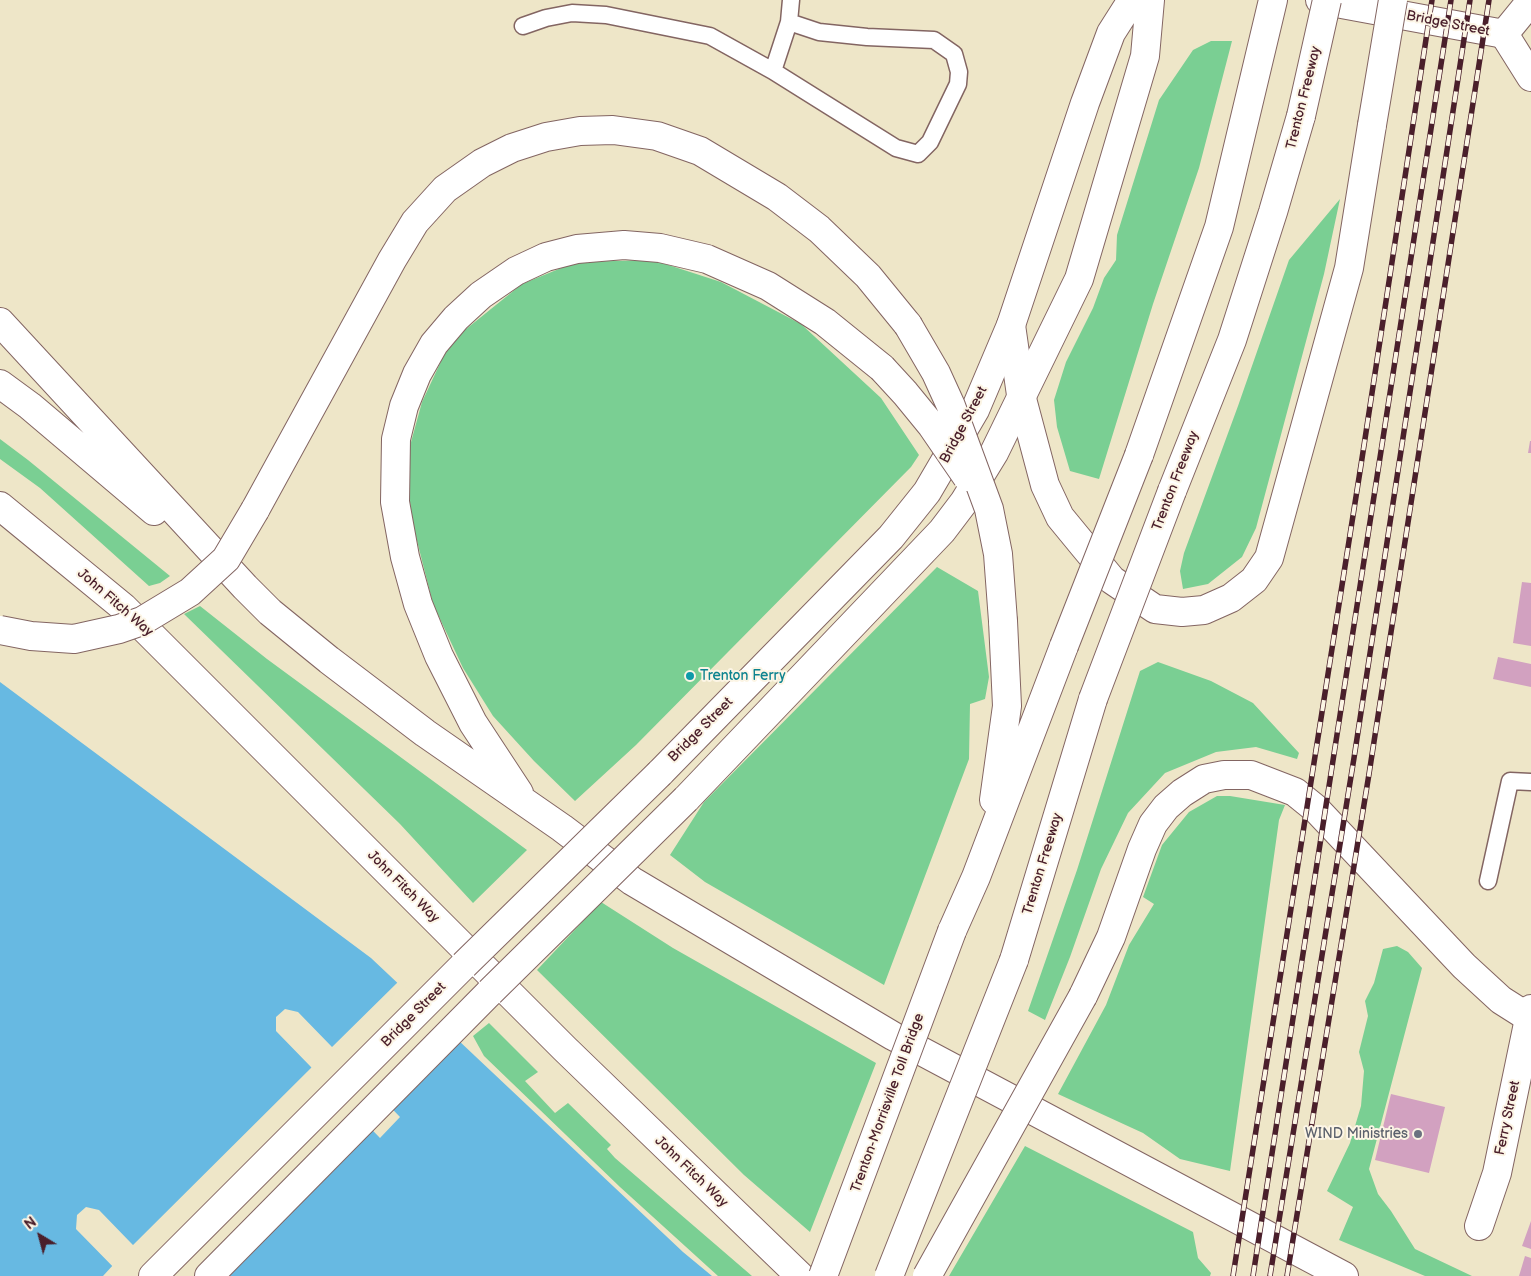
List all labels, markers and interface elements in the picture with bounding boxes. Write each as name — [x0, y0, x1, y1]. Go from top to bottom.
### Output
street label: Bridge Street — [1405, 8, 1491, 40]
street label: Trenton Freeway — [1283, 45, 1325, 151]
street label: Bridge Street — [937, 384, 991, 466]
street label: Trenton Freeway — [1149, 429, 1203, 533]
street label: John Fitch Way — [74, 565, 156, 641]
place label: Trenton Ferry — [700, 668, 786, 684]
marker: Trenton Ferry — [684, 670, 696, 682]
street label: Bridge Street — [665, 694, 737, 766]
street label: Trenton Freeway — [1020, 811, 1066, 917]
street label: John Fitch Way — [363, 847, 443, 927]
street label: Bridge Street — [378, 979, 450, 1051]
street label: Trenton-Morrisville Toll Bridge — [848, 1011, 928, 1195]
street label: Ferry Street — [1492, 1079, 1524, 1157]
place label: WIND Ministries — [1305, 1126, 1408, 1142]
marker: WIND Ministries — [1412, 1128, 1424, 1140]
street label: John Fitch Way — [651, 1133, 731, 1211]
north arrow — [15, 1211, 65, 1261]
text: N — [21, 1214, 40, 1234]

